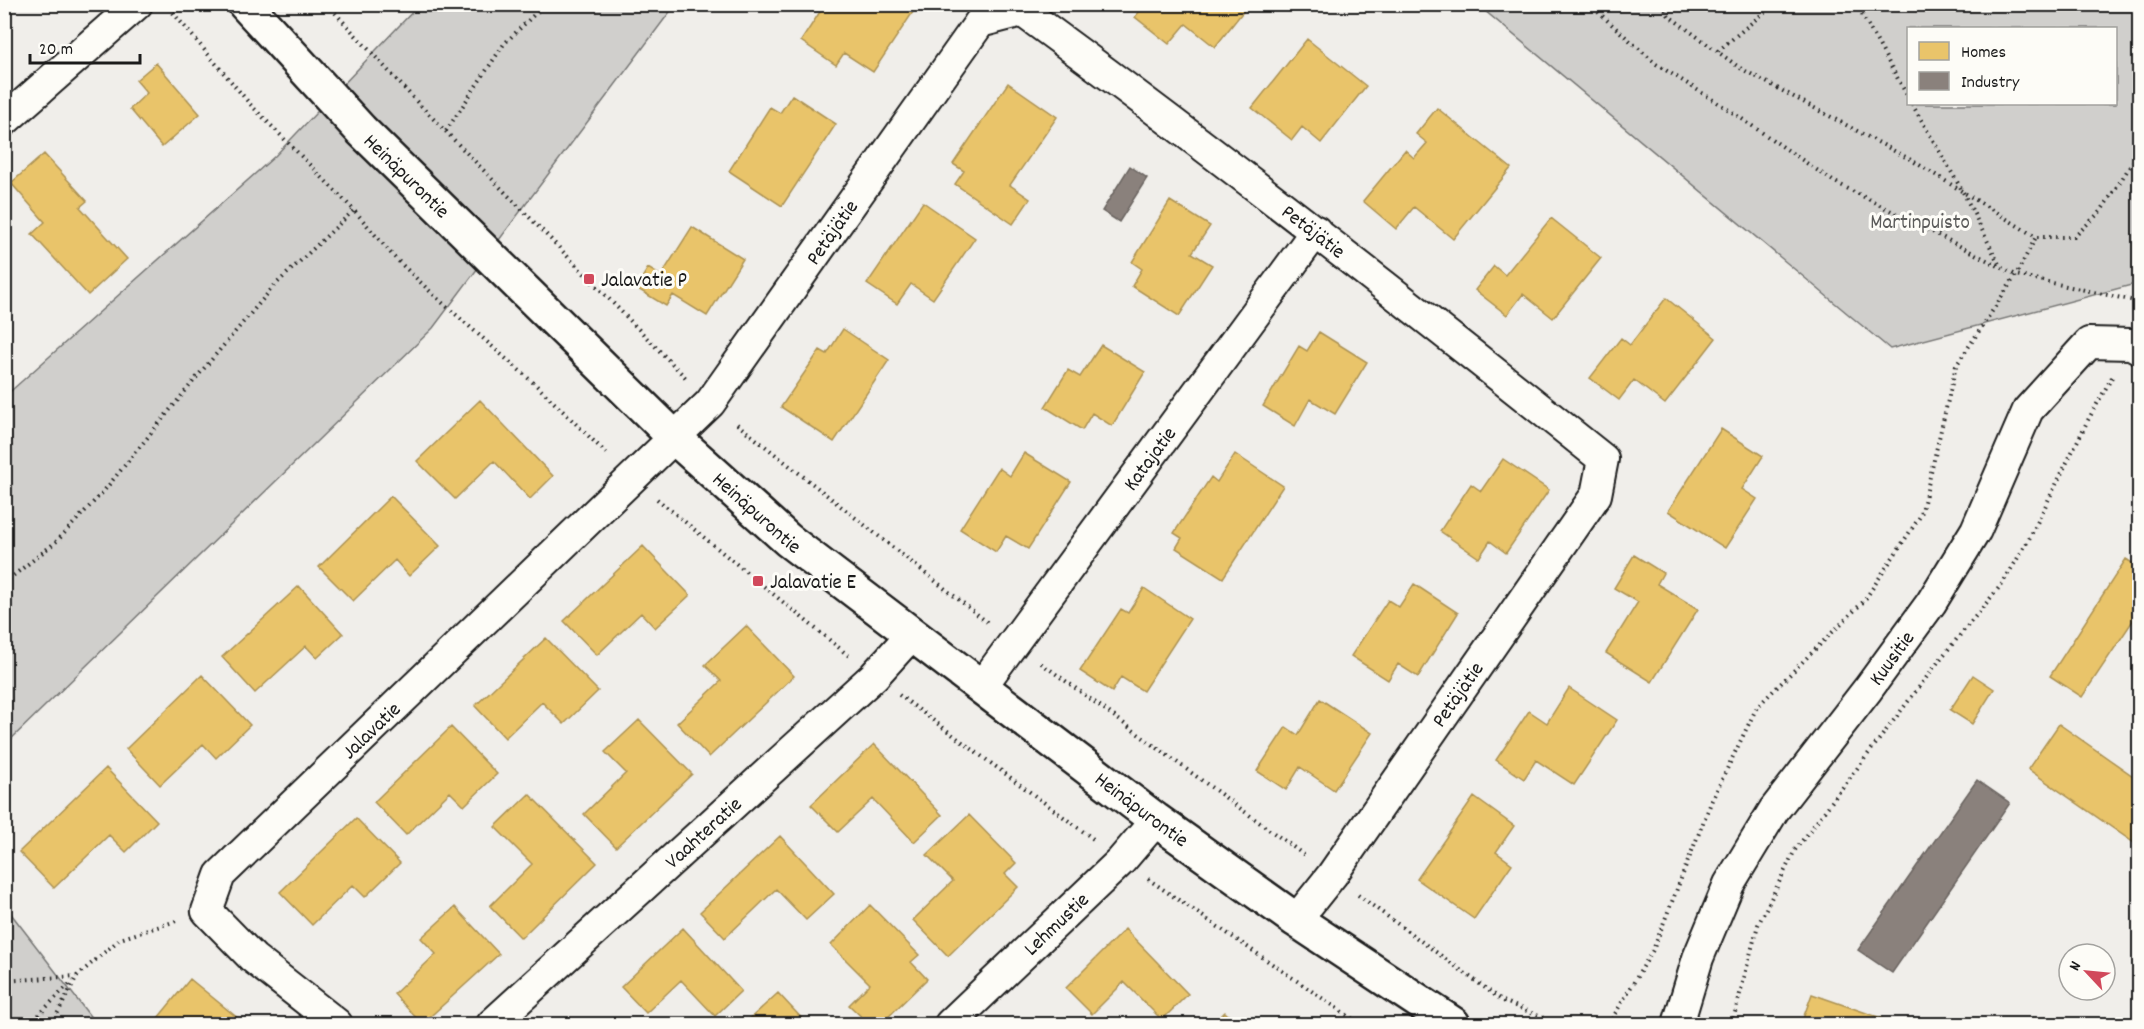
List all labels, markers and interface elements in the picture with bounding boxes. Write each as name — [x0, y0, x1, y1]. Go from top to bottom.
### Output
scale bar — [30, 27, 140, 65]
legend — [1907, 27, 2117, 105]
text: 20 m — [39, 38, 73, 63]
text: Homes — [1961, 41, 2006, 66]
text: Industry — [1961, 71, 2020, 96]
street label: Heinäpurontie — [355, 128, 455, 227]
street label: Petäjätie — [800, 195, 867, 272]
street label: Petäjätie — [1274, 199, 1350, 268]
park label: Martinpuisto — [1870, 209, 1970, 239]
place label: Jalavatie P — [601, 267, 687, 297]
marker: Jalavatie P — [582, 272, 596, 286]
street label: Katajatie — [1118, 421, 1185, 498]
street label: Heinäpurontie — [704, 466, 806, 563]
place label: Jalavatie E — [770, 569, 857, 599]
marker: Jalavatie E — [751, 574, 765, 588]
street label: Kuusitie — [1863, 626, 1924, 693]
street label: Petäjätie — [1426, 657, 1493, 735]
street label: Jalavatie — [336, 696, 409, 768]
street label: Heinäpurontie — [1087, 766, 1193, 856]
street label: Vaahteratie — [660, 791, 750, 877]
street label: Lehmustie — [1018, 887, 1097, 964]
north arrow — [2057, 942, 2117, 1002]
text: N — [2064, 958, 2088, 975]

